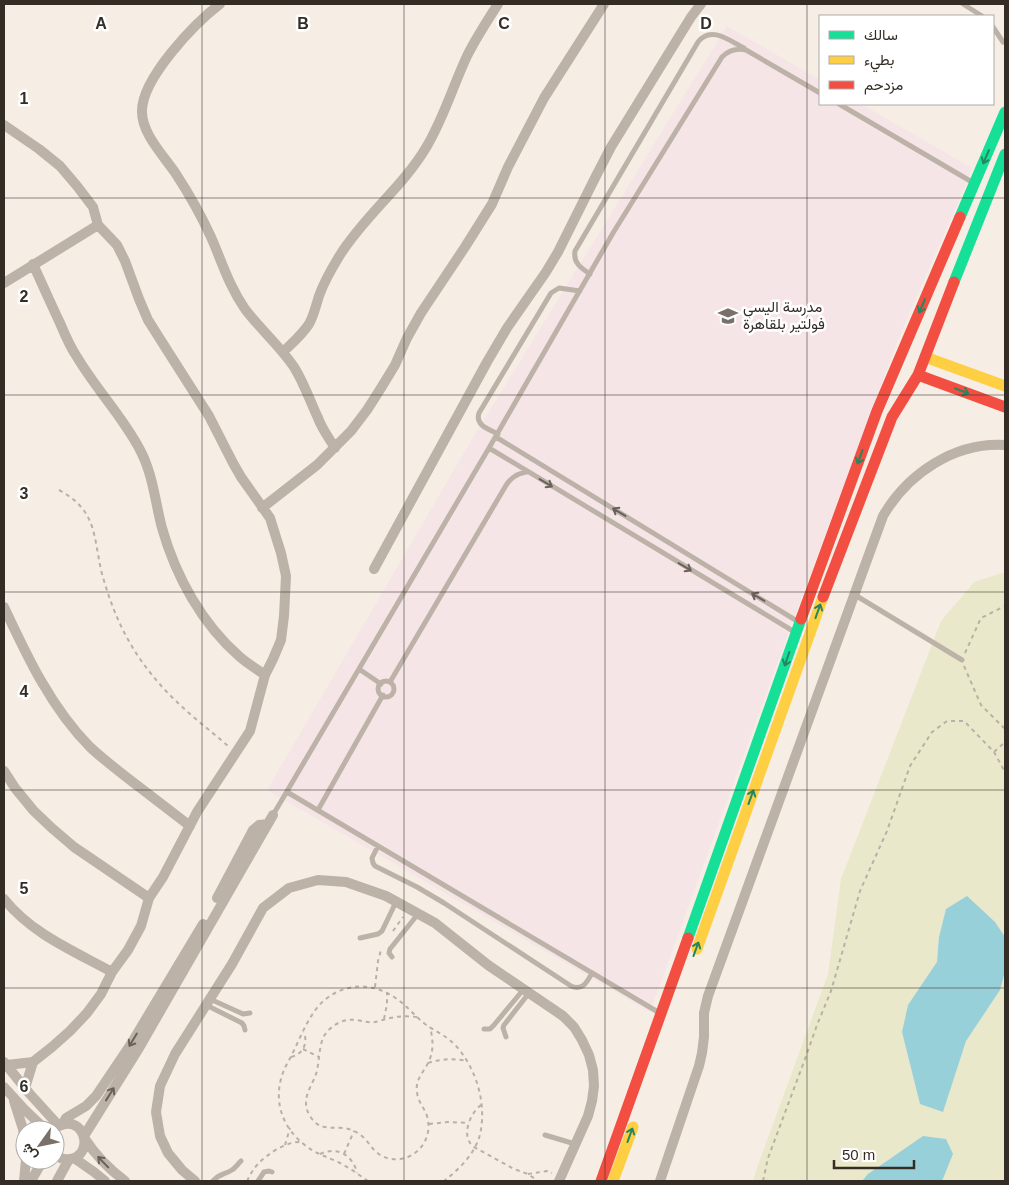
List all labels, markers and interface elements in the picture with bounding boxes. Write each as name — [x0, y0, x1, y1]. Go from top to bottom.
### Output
text: A — [95, 15, 107, 32]
text: B — [297, 15, 309, 32]
text: C — [498, 15, 510, 32]
text: D — [700, 15, 712, 32]
legend — [819, 15, 994, 105]
text: سالك — [864, 26, 898, 43]
text: بطيء — [864, 51, 894, 73]
text: مزدحم — [864, 76, 903, 95]
text: 1 — [20, 90, 29, 107]
one-way arrow — [980, 149, 990, 164]
text: 2 — [20, 288, 29, 305]
place label: مدرسة اليسي فولتير بلقاهرة — [743, 298, 825, 333]
one-way arrow — [917, 298, 927, 313]
school or university icon: مدرسة اليسي فولتير بلقاهرة — [717, 305, 739, 327]
one-way arrow — [954, 387, 969, 396]
one-way arrow — [855, 448, 864, 464]
one-way arrow — [538, 479, 552, 489]
text: 3 — [20, 485, 29, 502]
one-way arrow — [613, 507, 627, 517]
one-way arrow — [678, 562, 692, 572]
one-way arrow — [752, 592, 766, 602]
one-way arrow — [814, 604, 823, 619]
one-way arrow — [782, 650, 791, 666]
text: 4 — [20, 683, 29, 700]
one-way arrow — [747, 789, 756, 805]
text: 5 — [20, 880, 29, 897]
one-way arrow — [692, 942, 701, 958]
one-way arrow — [128, 1032, 138, 1046]
text: 6 — [20, 1078, 29, 1095]
one-way arrow — [105, 1088, 115, 1102]
north arrow — [15, 1120, 65, 1170]
one-way arrow — [625, 1128, 635, 1144]
scale bar — [834, 1138, 914, 1170]
text: ش — [18, 1140, 41, 1163]
text: 50 m — [842, 1146, 875, 1163]
one-way arrow — [97, 1156, 109, 1168]

